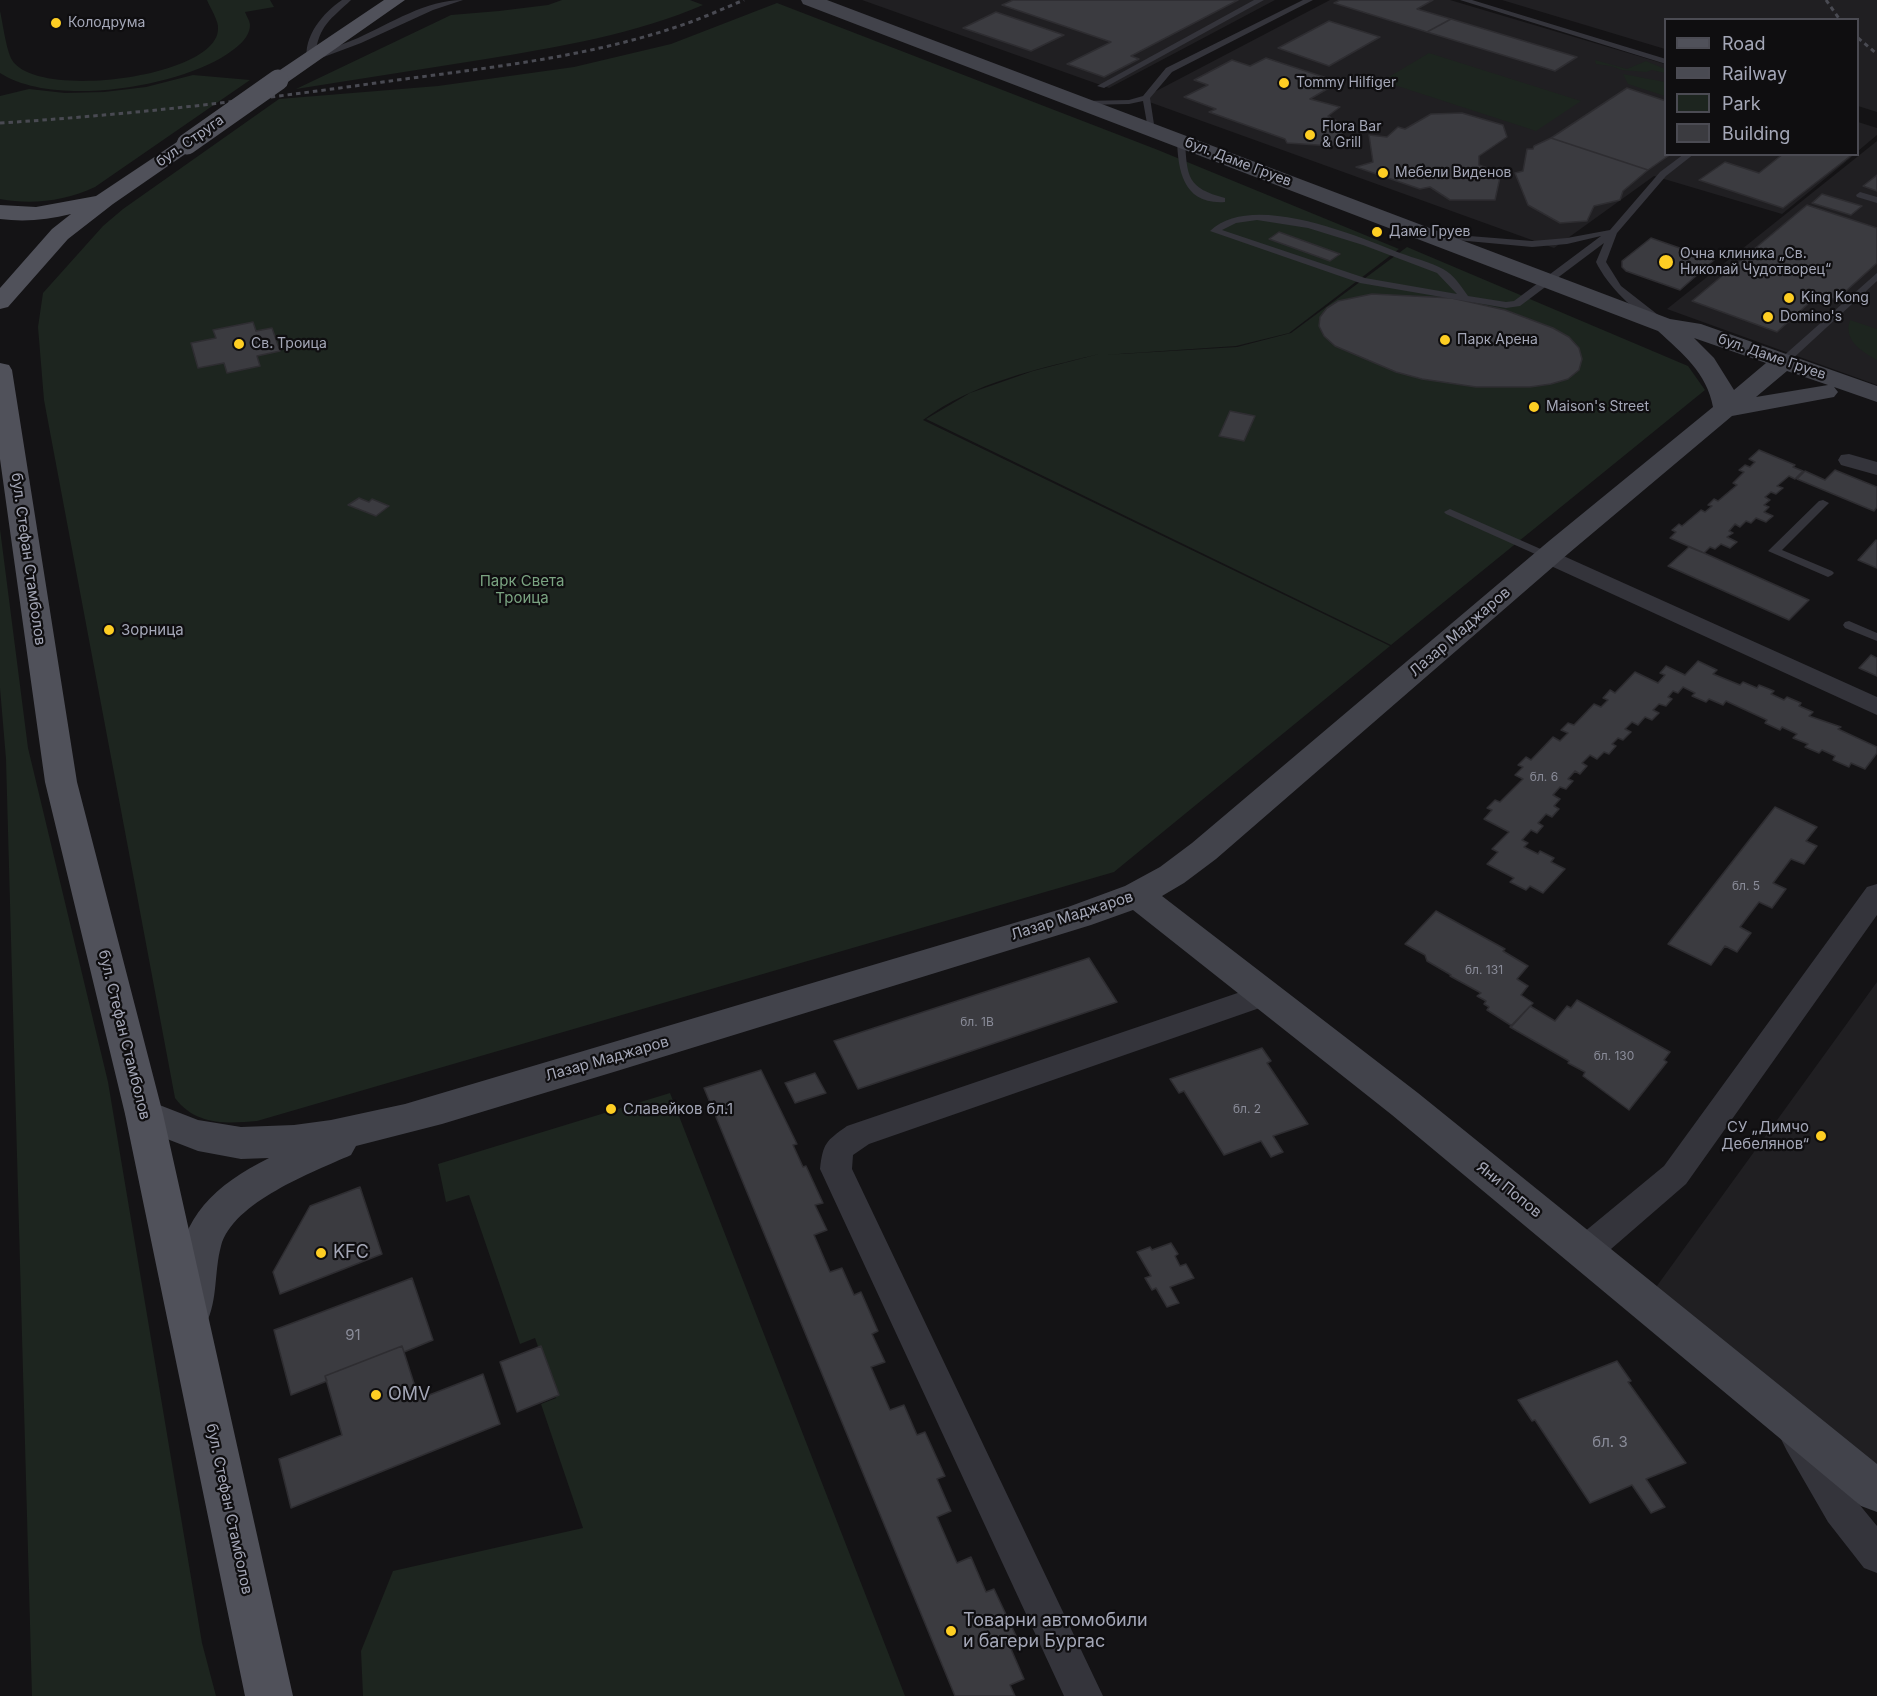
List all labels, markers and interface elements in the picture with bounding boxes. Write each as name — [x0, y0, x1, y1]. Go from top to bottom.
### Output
place label: Колодрума — [68, 15, 145, 31]
marker: Колодрума — [49, 16, 63, 30]
legend — [1664, 18, 1859, 156]
text: Road — [1722, 33, 1765, 54]
text: Railway — [1722, 63, 1787, 84]
place label: Tommy Hilfiger — [1296, 75, 1396, 91]
marker: Tommy Hilfiger — [1277, 76, 1291, 90]
text: Park — [1722, 93, 1761, 114]
street label: бул. Струга — [153, 112, 227, 170]
place label: Flora Bar & Grill — [1322, 119, 1381, 152]
text: Building — [1722, 123, 1790, 144]
marker: Flora Bar & Grill — [1303, 128, 1317, 142]
street label: бул. Даме Груев — [1182, 134, 1294, 190]
place label: Мебели Виденов — [1395, 165, 1512, 181]
marker: Мебели Виденов — [1376, 166, 1390, 180]
place label: Даме Груев — [1389, 224, 1470, 240]
marker: Даме Груев — [1370, 225, 1384, 239]
place label: Oчна клиника „Св. Николай Чудотворец“ — [1680, 246, 1831, 278]
marker: Oчна клиника „Св. Николай Чудотворец“ — [1657, 253, 1675, 271]
place label: King Kong — [1801, 290, 1869, 306]
marker: King Kong — [1782, 291, 1796, 305]
place label: Domino's — [1780, 309, 1842, 325]
marker: Domino's — [1761, 310, 1775, 324]
street label: бул. Даме Груев — [1716, 331, 1828, 383]
place label: Парк Арена — [1457, 332, 1538, 348]
marker: Парк Арена — [1438, 333, 1452, 347]
place label: Св. Троица — [251, 336, 327, 352]
marker: Св. Троица — [232, 337, 246, 351]
place label: Maison's Street — [1546, 399, 1649, 415]
marker: Maison's Street — [1527, 400, 1541, 414]
street label: бул. Стефан Стамболов — [7, 472, 49, 646]
park label: Парк Света Троица — [480, 572, 564, 607]
street label: Лазар Маджаров — [1406, 583, 1514, 681]
place label: Зорница — [121, 621, 184, 639]
marker: Зорница — [102, 623, 116, 637]
house number: бл. 6 — [1530, 770, 1558, 784]
house number: бл. 5 — [1732, 879, 1760, 893]
street label: Лазар Маджаров — [1009, 888, 1135, 944]
street label: бул. Стефан Стамболов — [94, 948, 154, 1122]
house number: бл. 131 — [1465, 963, 1503, 977]
house number: бл. 1В — [960, 1015, 994, 1029]
street label: Лазар Маджаров — [543, 1033, 671, 1085]
house number: бл. 130 — [1594, 1049, 1634, 1063]
place label: Славейков бл.1 — [623, 1100, 733, 1118]
marker: Славейков бл.1 — [604, 1102, 618, 1116]
house number: бл. 2 — [1233, 1102, 1261, 1116]
place label: СУ „Димчо Дебелянов“ — [1721, 1118, 1809, 1153]
marker: СУ „Димчо Дебелянов“ — [1814, 1129, 1828, 1143]
street label: Яни Попов — [1473, 1158, 1545, 1222]
place label: KFC — [333, 1242, 369, 1264]
marker: KFC — [314, 1246, 328, 1260]
house number: 91 — [345, 1326, 361, 1344]
place label: OMV — [388, 1384, 430, 1406]
marker: OMV — [369, 1388, 383, 1402]
street label: бул. Стефан Стамболов — [202, 1422, 256, 1596]
house number: бл. 3 — [1592, 1433, 1628, 1451]
place label: Товарни автомобили и багери Бургас — [963, 1610, 1148, 1652]
marker: Товарни автомобили и багери Бургас — [944, 1624, 958, 1638]

